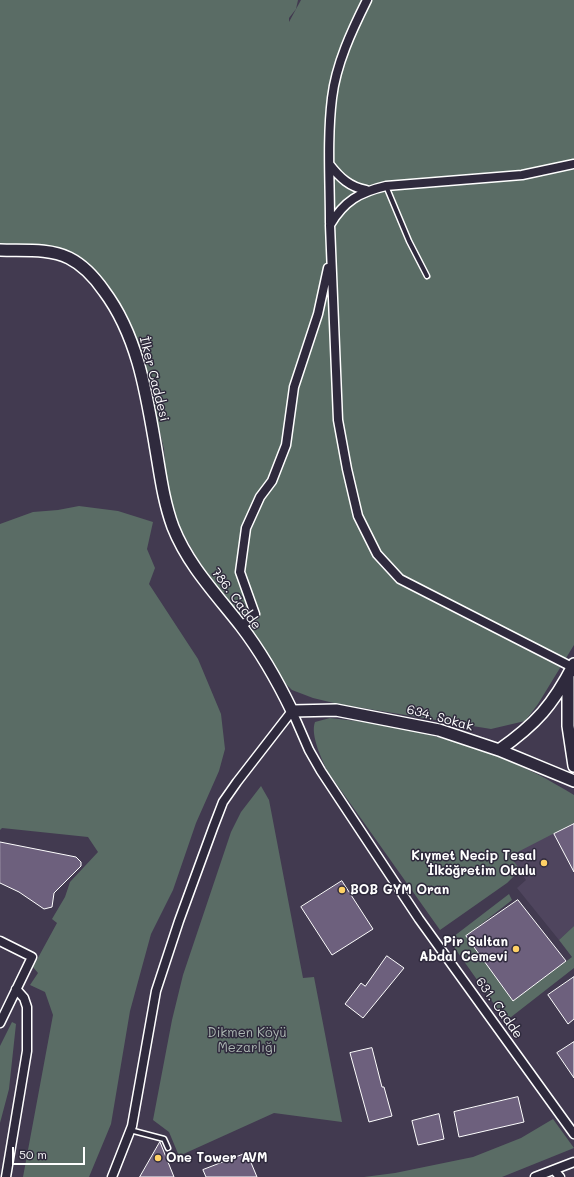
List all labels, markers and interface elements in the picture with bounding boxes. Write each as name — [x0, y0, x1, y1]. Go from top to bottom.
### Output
street label: İlker Caddesi — [136, 335, 172, 423]
street label: 786. Cadde — [208, 565, 264, 633]
street label: 634. Sokak — [405, 702, 475, 734]
place label: Kıymet Necip Tesal İlköğretim Okulu — [411, 848, 536, 879]
marker: Kıymet Necip Tesal İlköğretim Okulu — [539, 858, 549, 868]
place label: BOB GYM Oran — [350, 882, 449, 898]
marker: BOB GYM Oran — [337, 885, 347, 895]
place label: Pir Sultan Abdal Cemevi — [419, 934, 508, 965]
marker: Pir Sultan Abdal Cemevi — [511, 944, 521, 954]
street label: 631. Cadde — [472, 974, 526, 1042]
park label: Dikmen Köyü Mezarlığı — [207, 1025, 287, 1056]
scale bar — [14, 1139, 87, 1165]
text: 50 m — [19, 1146, 47, 1162]
place label: One Tower AVM — [166, 1150, 267, 1166]
marker: One Tower AVM — [153, 1153, 163, 1163]

